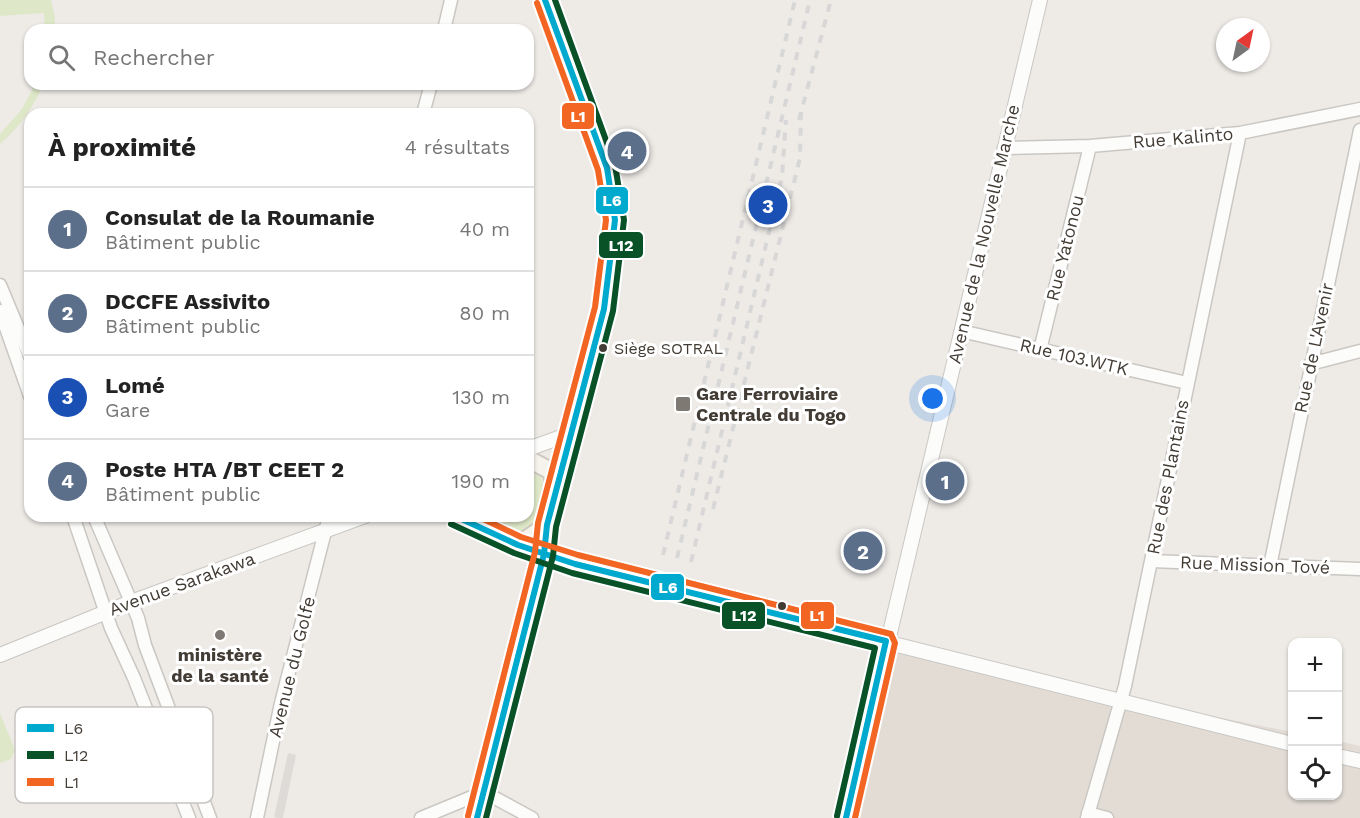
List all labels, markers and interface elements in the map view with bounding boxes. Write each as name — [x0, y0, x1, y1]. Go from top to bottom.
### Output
north arrow — [1216, 18, 1270, 72]
search box — [24, 24, 534, 90]
icon: search — [45, 41, 78, 74]
text: Rechercher — [93, 45, 215, 70]
line badge: L1 — [561, 102, 595, 130]
street label: Avenue de la Nouvelle Marche — [943, 102, 1024, 366]
text: L1 — [570, 107, 586, 126]
street label: Rue Kalinto — [1132, 123, 1234, 152]
pin: 4 — [608, 128, 646, 174]
text: À proximité — [48, 132, 196, 162]
text: 4 résultats — [405, 135, 510, 159]
pin: 3 — [748, 182, 788, 228]
line badge: L6 — [595, 186, 629, 215]
text: L6 — [602, 191, 622, 210]
street label: Rue Yatonou — [1041, 193, 1088, 303]
text: Consulat de la Roumanie — [105, 205, 375, 230]
text: 1 — [63, 217, 72, 241]
text: 40 m — [459, 217, 510, 241]
text: Bâtiment public — [105, 230, 261, 254]
line badge: L12 — [598, 231, 644, 259]
text: L12 — [609, 236, 633, 255]
street label: Rue de L'Avenir — [1289, 281, 1338, 415]
text: DCCFE Assivito — [105, 289, 270, 314]
text: 2 — [62, 301, 73, 325]
text: 80 m — [459, 301, 510, 325]
text: Bâtiment public — [105, 314, 261, 338]
street label: Rue 103.WTK — [1018, 334, 1131, 379]
place label: Siège SOTRAL — [614, 339, 724, 358]
marker: Siège SOTRAL — [597, 342, 609, 354]
text: Lomé — [105, 373, 165, 398]
place label: Gare Ferroviaire Centrale du Togo — [696, 383, 846, 425]
your location — [918, 384, 947, 413]
text: 3 — [62, 385, 73, 409]
text: 130 m — [452, 385, 510, 409]
marker: Gare Ferroviaire Centrale du Togo — [674, 395, 692, 413]
text: Gare — [105, 398, 150, 422]
street label: Rue des Plantains — [1142, 398, 1193, 556]
text: Poste HTA /BT CEET 2 — [105, 457, 344, 482]
pin: 1 — [926, 458, 964, 504]
text: 4 — [61, 469, 74, 493]
text: 190 m — [452, 469, 510, 493]
text: Bâtiment public — [105, 482, 261, 506]
pin: 2 — [844, 528, 882, 574]
street label: Avenue Sarakawa — [106, 547, 258, 620]
street label: Rue Mission Tové — [1180, 551, 1331, 578]
line badge: L6 — [650, 573, 685, 601]
text: L6 — [658, 578, 678, 597]
street label: Avenue du Golfe — [264, 594, 319, 740]
unlabelled marker — [776, 600, 788, 612]
line badge: L12 — [721, 601, 766, 630]
line badge: L1 — [800, 601, 835, 630]
text: L12 — [732, 606, 756, 625]
text: L1 — [809, 606, 825, 625]
marker: ministère de la santé — [213, 628, 227, 642]
map controls — [1288, 638, 1342, 800]
button: + — [1288, 638, 1342, 692]
place label: ministère de la santé — [171, 644, 269, 686]
button: − — [1288, 692, 1342, 746]
legend — [15, 707, 213, 803]
text: L6 — [64, 719, 83, 738]
text: L12 — [64, 746, 88, 765]
button: locate — [1288, 746, 1342, 800]
text: L1 — [64, 773, 79, 792]

